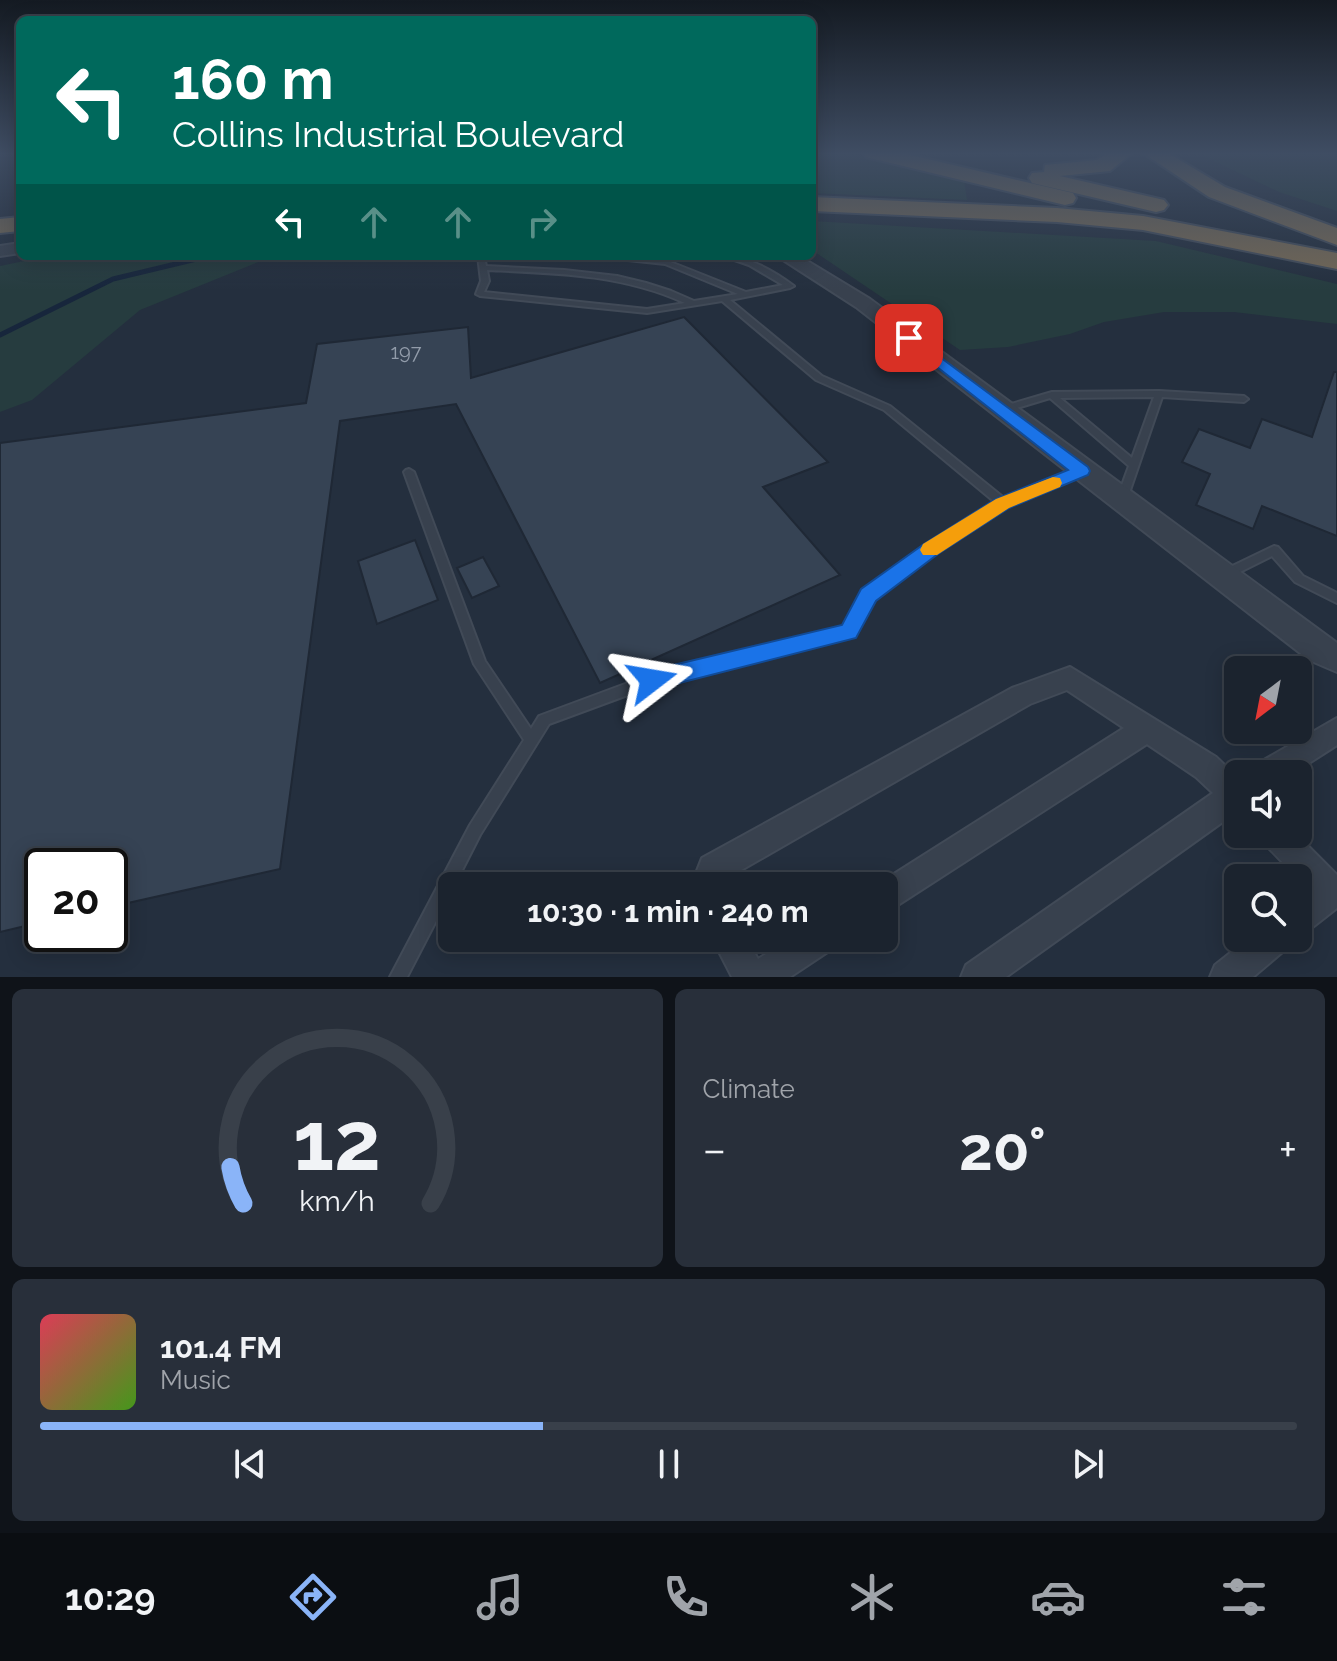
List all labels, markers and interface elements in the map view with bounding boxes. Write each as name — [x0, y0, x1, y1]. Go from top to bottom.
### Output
text: 160 m — [172, 46, 334, 112]
icon: left — [40, 48, 144, 152]
text: Collins Industrial Boulevard — [172, 113, 624, 155]
icon: left — [268, 200, 312, 244]
icon: ahead — [352, 200, 396, 244]
icon: ahead — [436, 200, 480, 244]
icon: right — [520, 200, 564, 244]
pin — [875, 304, 943, 372]
icon: arrive — [887, 316, 931, 360]
house number: 197 — [391, 340, 422, 364]
position arrow — [610, 638, 694, 722]
north arrow — [1224, 656, 1312, 744]
map controls — [1224, 656, 1312, 952]
button: sound — [1224, 760, 1312, 848]
speed limit sign: 20 — [24, 848, 128, 952]
button: search — [1224, 864, 1312, 952]
text: 10:30 · 1 min · 240 m — [527, 894, 809, 929]
text: Climate — [703, 1074, 795, 1104]
text: 12 — [293, 1092, 381, 1189]
text: 20° — [959, 1114, 1046, 1184]
text: − — [703, 1124, 726, 1175]
text: + — [1279, 1124, 1297, 1175]
text: km/h — [300, 1184, 375, 1218]
text: 101.4 FM — [160, 1330, 282, 1365]
text: Music — [160, 1365, 231, 1395]
icon: previous — [228, 1442, 272, 1486]
icon: pause — [647, 1442, 691, 1486]
icon: next — [1066, 1442, 1110, 1486]
icon: directions — [285, 1569, 341, 1625]
icon: music — [472, 1569, 528, 1625]
icon: phone — [658, 1569, 714, 1625]
icon: climate — [844, 1569, 900, 1625]
icon: car — [1030, 1569, 1086, 1625]
icon: filters — [1216, 1569, 1272, 1625]
text: 10:29 — [65, 1576, 155, 1618]

